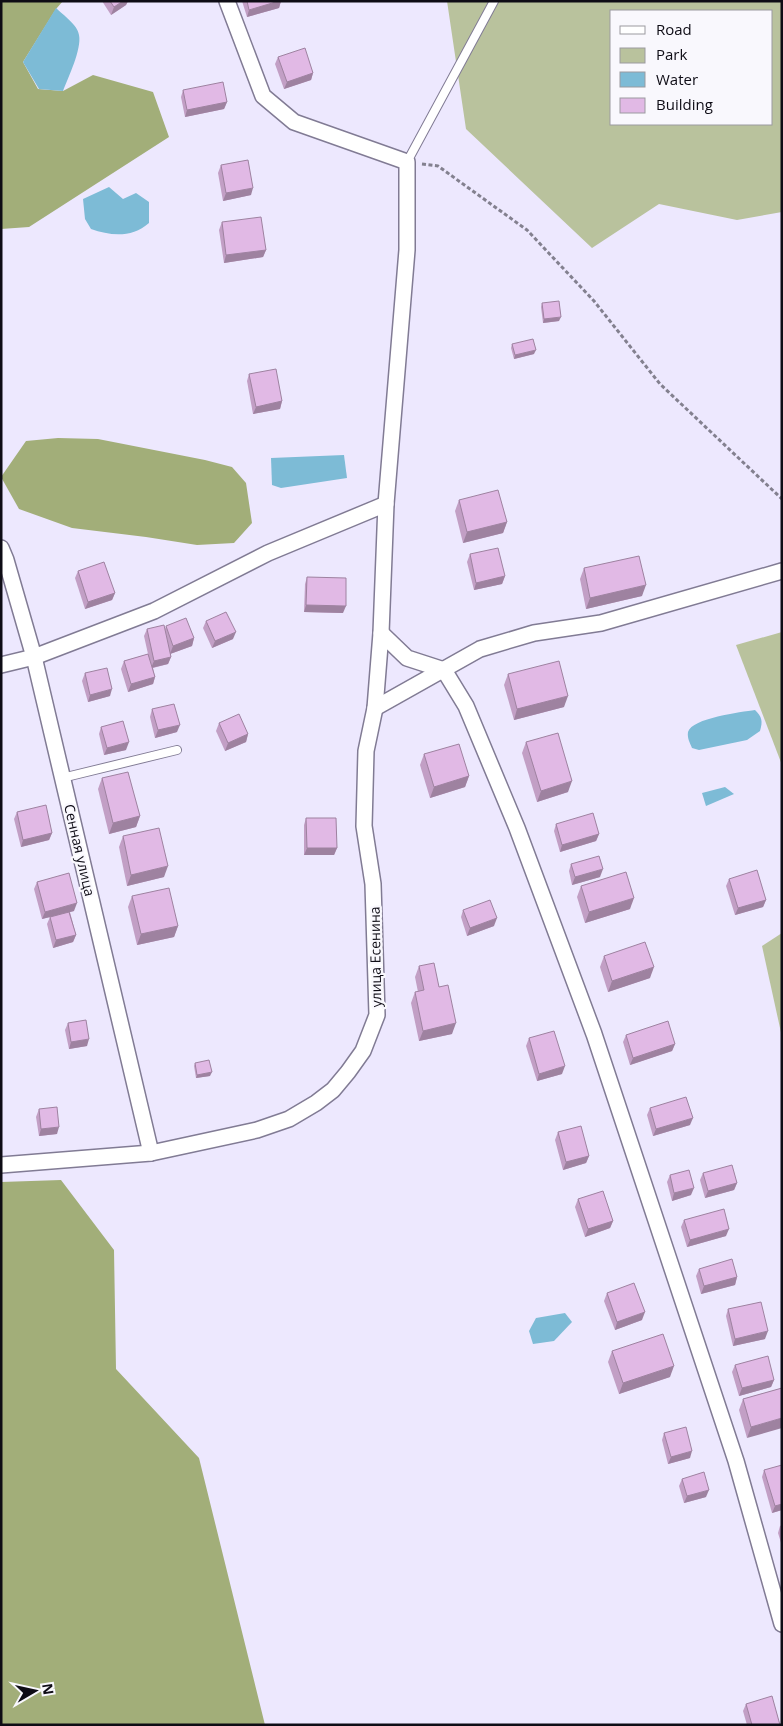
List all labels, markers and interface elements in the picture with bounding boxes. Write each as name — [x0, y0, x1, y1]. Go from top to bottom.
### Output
legend — [610, 10, 773, 125]
text: Road — [656, 19, 692, 39]
text: Park — [656, 44, 687, 64]
text: Water — [656, 69, 698, 89]
text: Building — [656, 94, 713, 114]
street label: Сенная улица — [60, 802, 100, 898]
street label: улица Есенина — [365, 906, 385, 1008]
north arrow — [10, 1666, 60, 1716]
text: N — [38, 1682, 59, 1696]

